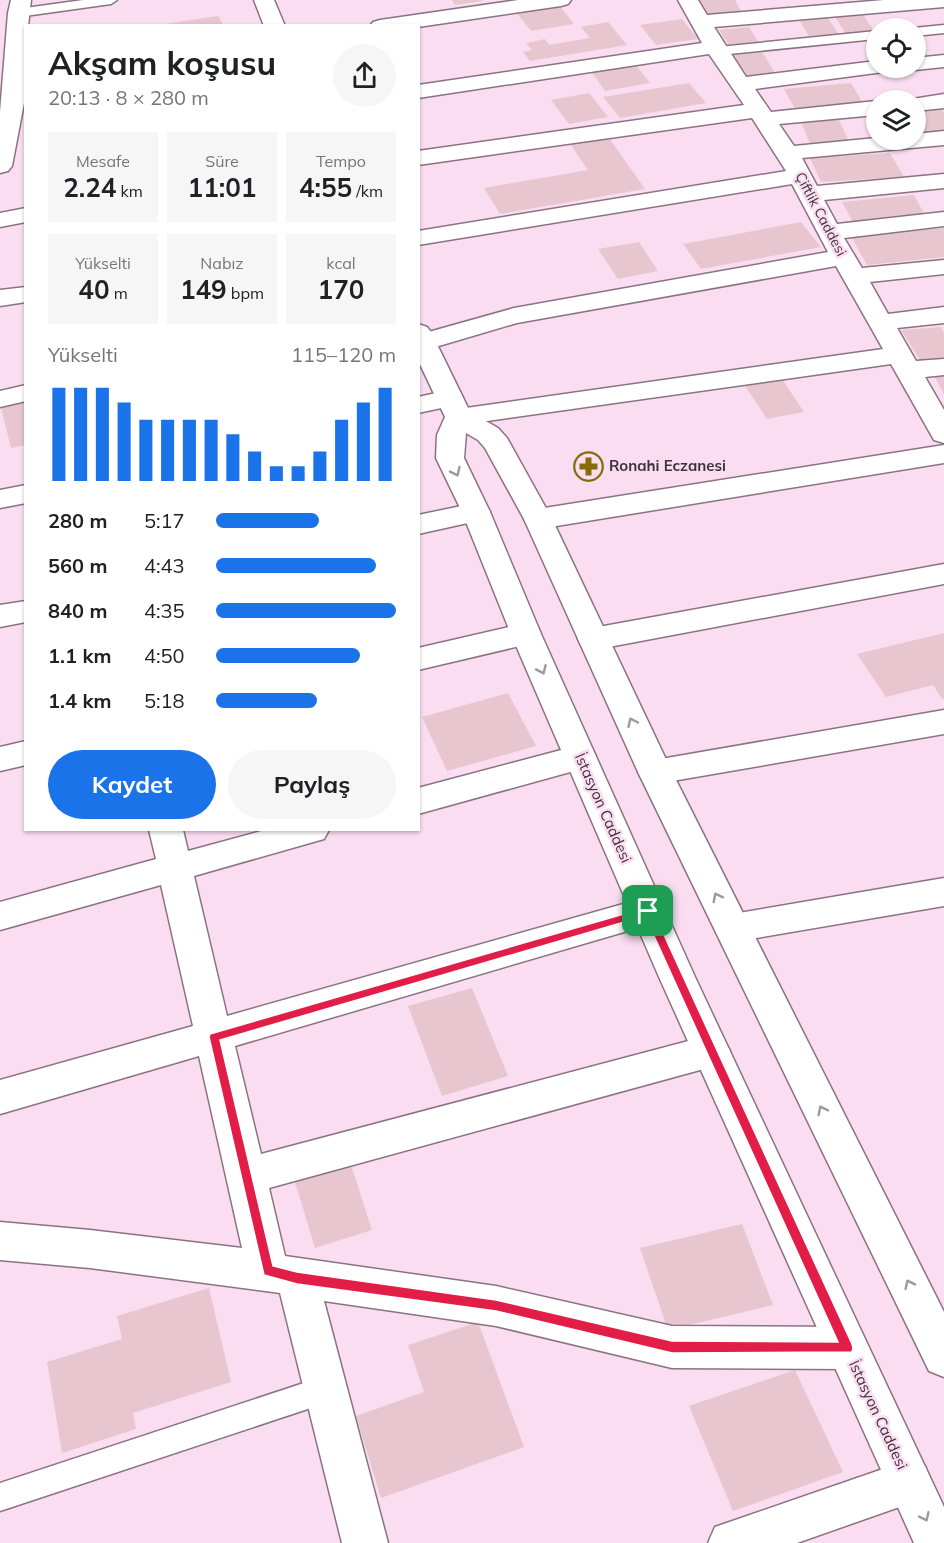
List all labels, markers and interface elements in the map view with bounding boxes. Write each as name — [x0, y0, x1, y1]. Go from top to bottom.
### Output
map controls — [866, 18, 926, 150]
button: locate — [866, 18, 926, 78]
text: Akşam koşusu — [48, 42, 276, 83]
button: share — [333, 44, 396, 107]
text: 20:13 · 8 × 280 m — [48, 85, 209, 110]
button: layers — [866, 90, 926, 150]
text: Mesafe — [76, 151, 130, 171]
text: Süre — [205, 151, 239, 171]
text: Tempo — [316, 151, 366, 171]
street label: Çiftlik Caddesi — [791, 169, 851, 259]
text: 2.24 — [63, 171, 116, 204]
text: 11:01 — [188, 171, 256, 204]
text: 4:55 — [299, 171, 352, 204]
text: km — [116, 181, 143, 201]
text: /km — [352, 181, 383, 201]
text: Yükselti — [75, 253, 131, 273]
text: Nabız — [200, 253, 244, 273]
text: kcal — [326, 253, 356, 273]
text: 40 — [78, 273, 109, 306]
text: 149 — [180, 273, 227, 306]
text: 170 — [318, 273, 364, 306]
text: m — [109, 283, 128, 303]
text: bpm — [227, 283, 264, 303]
text: Yükselti — [48, 342, 118, 367]
text: 115–120 m — [291, 342, 396, 367]
pharmacy icon: Ronahi Eczanesi — [572, 450, 604, 482]
place label: Ronahi Eczanesi — [609, 456, 726, 475]
one-way arrow — [449, 465, 461, 476]
text: 280 m — [48, 508, 107, 533]
text: 5:17 — [144, 508, 185, 533]
text: 560 m — [48, 553, 107, 578]
text: 4:43 — [144, 553, 185, 578]
text: 840 m — [48, 598, 107, 623]
text: 4:35 — [144, 598, 185, 623]
text: 1.1 km — [48, 643, 111, 668]
text: 4:50 — [144, 643, 185, 668]
one-way arrow — [535, 663, 547, 674]
text: 1.4 km — [48, 688, 111, 713]
text: 5:18 — [144, 688, 185, 713]
one-way arrow — [627, 718, 639, 729]
button: Kaydet — [48, 750, 216, 819]
button: Paylaş — [228, 750, 396, 819]
street label: İstasyon Caddesi — [571, 750, 636, 866]
pin — [622, 885, 673, 936]
one-way arrow — [713, 893, 725, 904]
icon: arrive — [631, 894, 664, 927]
one-way arrow — [818, 1105, 830, 1116]
one-way arrow — [904, 1280, 916, 1291]
street label: İstasyon Caddesi — [845, 1357, 912, 1472]
one-way arrow — [917, 1511, 929, 1522]

